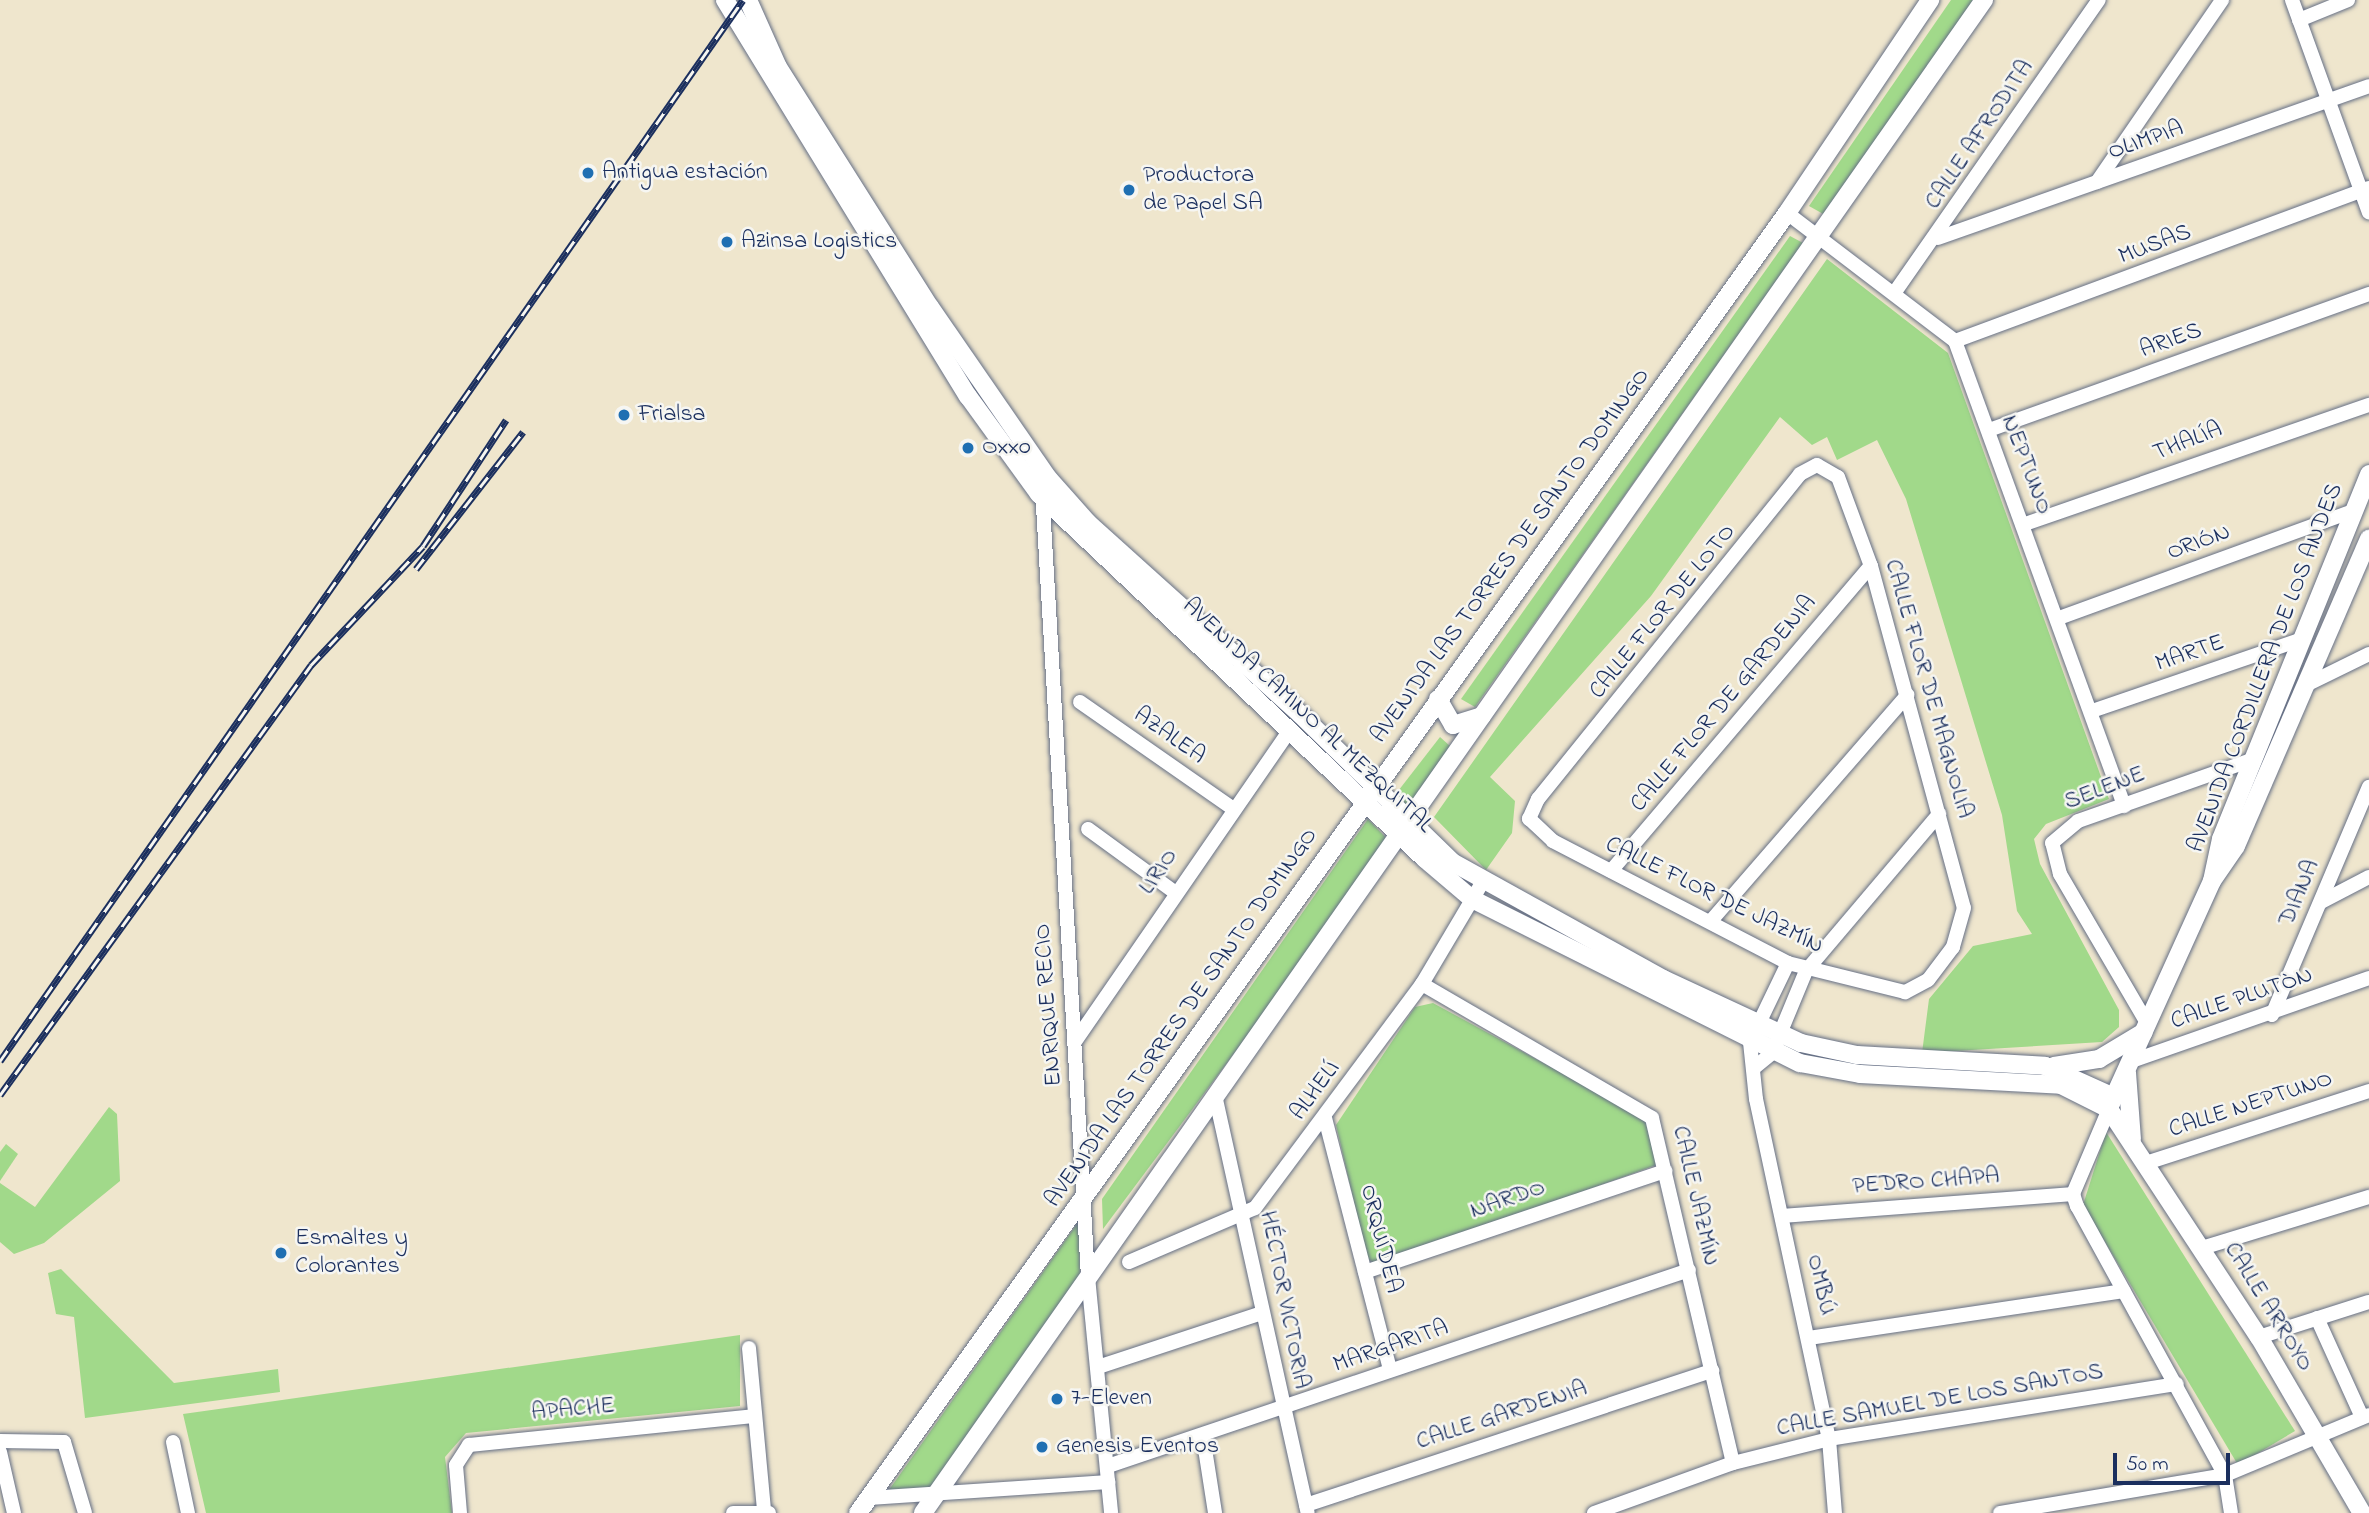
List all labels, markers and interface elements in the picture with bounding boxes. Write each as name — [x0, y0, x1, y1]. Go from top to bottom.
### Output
street label: CALLE AFRODITA — [1919, 55, 2041, 215]
street label: OLIMPIA — [2105, 115, 2187, 167]
place label: Antigua estación — [602, 159, 768, 187]
place label: Productora de Papel SA — [1143, 162, 1263, 218]
marker: Antigua estación — [580, 165, 596, 181]
marker: Productora de Papel SA — [1121, 182, 1137, 198]
street label: MUSAS — [2115, 218, 2195, 272]
place label: Azinsa Logistics — [741, 228, 897, 256]
marker: Azinsa Logistics — [719, 234, 735, 250]
street label: ARIES — [2136, 317, 2206, 365]
street label: AVENIDA LAS TORRES DE SANTO DOMINGO — [1365, 363, 1657, 749]
place label: Frialsa — [638, 401, 706, 429]
marker: Frialsa — [616, 407, 632, 423]
street label: NEPTUNO — [1994, 411, 2058, 519]
street label: THALÍA — [2149, 416, 2227, 468]
place label: Oxxo — [982, 434, 1031, 462]
marker: Oxxo — [960, 440, 976, 456]
street label: AVENIDA CORDILLERA DE LOS ANDES — [2182, 479, 2350, 857]
street label: ORIÓN — [2163, 518, 2235, 568]
street label: CALLE FLOR DE LOTO — [1584, 519, 1742, 705]
street label: CALLE FLOR DE MAGNOLIA — [1877, 556, 1979, 822]
street label: CALLE FLOR DE GARDENIA — [1625, 590, 1823, 818]
street label: AVENIDA CAMINO AL MEZQUITAL — [1176, 592, 1438, 840]
street label: MARTE — [2152, 629, 2228, 679]
street label: AZALEA — [1127, 701, 1211, 771]
street label: SELENE — [2061, 760, 2149, 818]
street label: AVENIDA LAS TORRES DE SANTO DOMINGO — [1039, 823, 1325, 1213]
street label: CALLE FLOR DE JAZMÍN — [1600, 831, 1828, 961]
street label: LIRIO — [1133, 844, 1185, 900]
street label: DIANA — [2273, 856, 2327, 930]
street label: ENRIQUE RECIO — [1029, 923, 1069, 1087]
street label: CALLE PLUTÒN — [2167, 961, 2317, 1037]
street label: ALHELÍ — [1285, 1056, 1347, 1126]
street label: CALLE NEPTUNO — [2166, 1065, 2336, 1145]
street label: CALLE JAZMÍN — [1665, 1123, 1725, 1269]
street label: PEDRO CHAPA — [1851, 1162, 2001, 1202]
street label: NARDO — [1467, 1174, 1549, 1226]
street label: ORQUÍDEA — [1353, 1182, 1407, 1296]
street label: HÉCTOR VICTORIA — [1253, 1208, 1315, 1392]
place label: Esmaltes y Colorantes — [295, 1225, 408, 1281]
street label: CALLE ARROYO — [2217, 1237, 2319, 1377]
marker: Esmaltes y Colorantes — [273, 1245, 289, 1261]
street label: OMBÚ — [1799, 1252, 1841, 1318]
street label: MARGARITA — [1330, 1314, 1452, 1380]
street label: CALLE SAMUEL DE LOS SANTOS — [1774, 1358, 2106, 1444]
street label: CALLE GARDENIA — [1413, 1375, 1591, 1457]
place label: 7-Eleven — [1071, 1385, 1152, 1413]
marker: 7-Eleven — [1049, 1391, 1065, 1407]
street label: APACHE — [530, 1392, 616, 1428]
place label: Genesis Eventos — [1056, 1433, 1219, 1461]
marker: Genesis Eventos — [1034, 1439, 1050, 1455]
scale bar — [2117, 1440, 2234, 1484]
text: 50 m — [2126, 1450, 2169, 1480]

